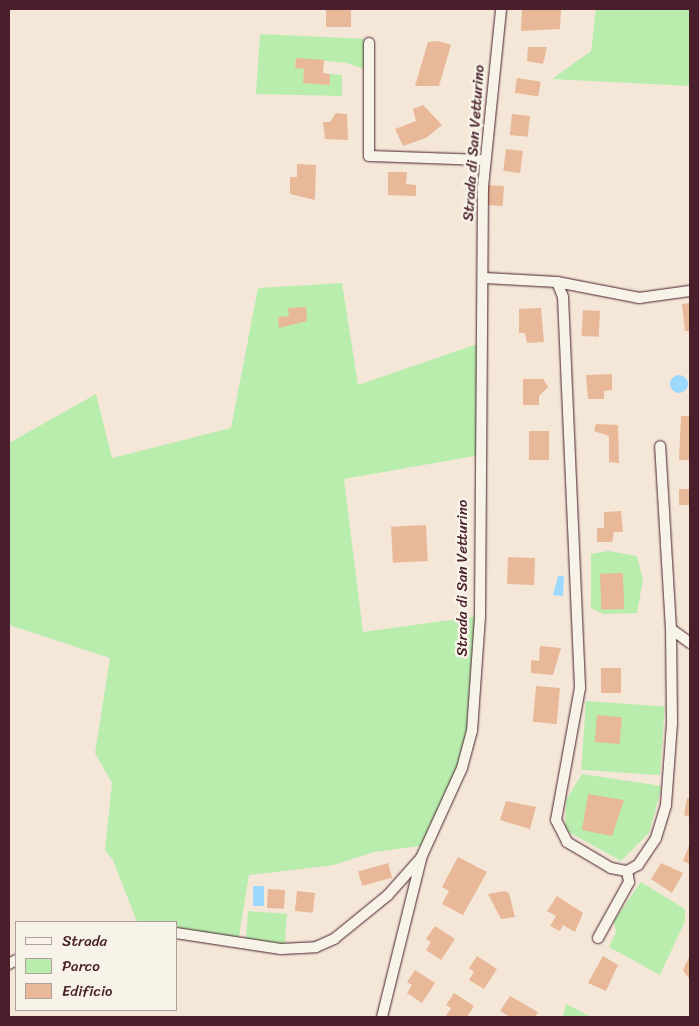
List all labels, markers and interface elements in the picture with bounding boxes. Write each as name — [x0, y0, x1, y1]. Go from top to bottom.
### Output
street label: Strada di San Vetturino — [460, 65, 488, 221]
street label: Strada di San Vetturino — [454, 500, 472, 656]
legend — [15, 921, 178, 1011]
text: Strada — [62, 928, 107, 954]
text: Parco — [62, 953, 100, 979]
text: Edificio — [62, 978, 113, 1004]

